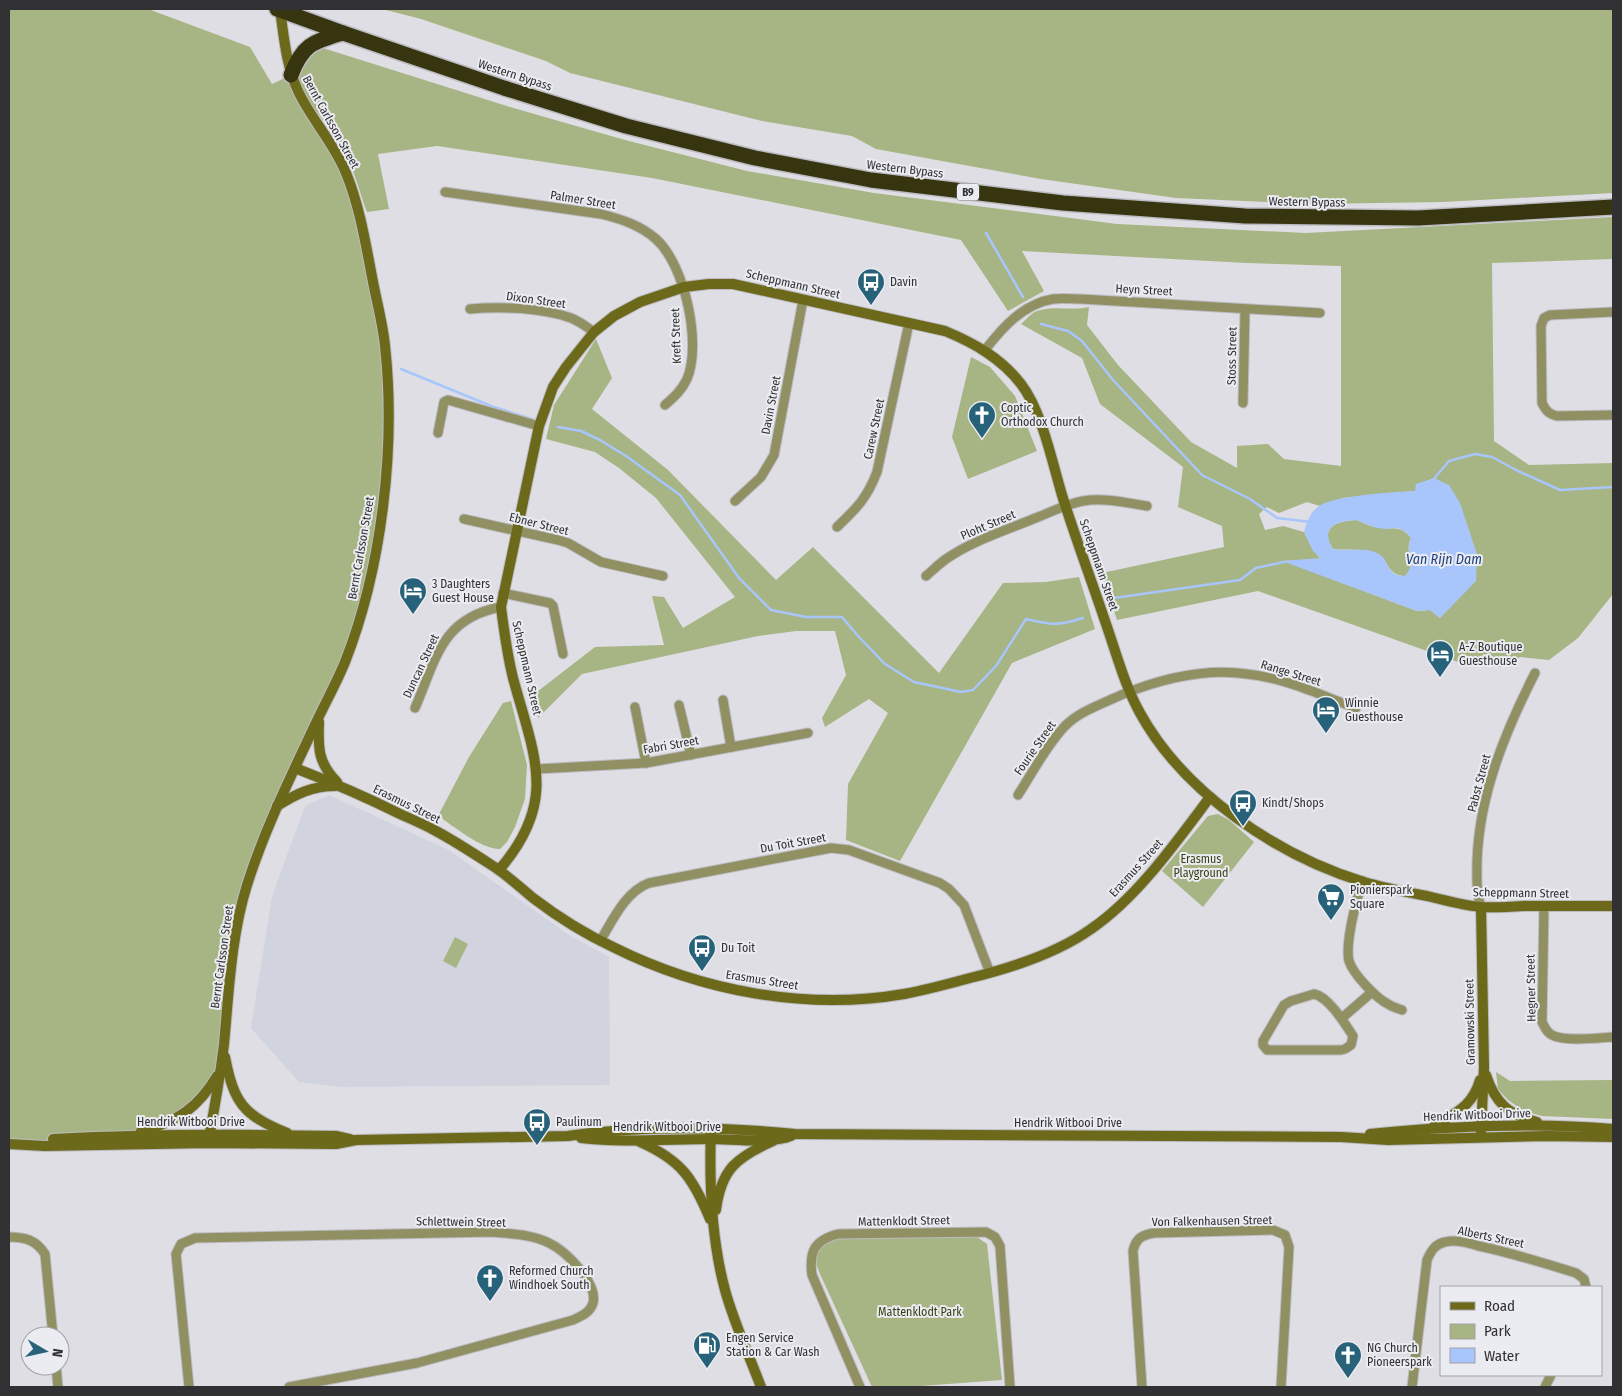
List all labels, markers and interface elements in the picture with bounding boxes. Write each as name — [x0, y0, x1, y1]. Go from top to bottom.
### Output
street label: Western Bypass — [476, 56, 554, 94]
street label: Bernt Carlsson Street — [300, 73, 362, 171]
street label: Western Bypass — [866, 157, 944, 181]
road number: B9 — [957, 183, 979, 200]
street label: Palmer Street — [549, 188, 617, 212]
street label: Western Bypass — [1268, 194, 1346, 210]
street label: Scheppmann Street — [745, 266, 842, 302]
bus stop icon: Davin — [856, 267, 886, 306]
place label: Davin — [890, 275, 917, 289]
street label: Heyn Street — [1115, 282, 1173, 298]
street label: Dixon Street — [505, 289, 567, 311]
street label: Kreft Street — [668, 308, 684, 364]
street label: Stoss Street — [1224, 327, 1240, 385]
street label: Davin Street — [758, 374, 784, 436]
street label: Carew Street — [861, 397, 887, 461]
church icon: Coptic Orthodox Church — [967, 400, 997, 439]
place label: Coptic Orthodox Church — [1001, 401, 1084, 429]
street label: Bernt Carlsson Street — [345, 495, 377, 600]
street label: Ploht Street — [958, 507, 1018, 543]
street label: Ebner Street — [508, 510, 570, 538]
street label: Scheppmann Street — [1077, 517, 1121, 613]
water label: Van Rijn Dam — [1406, 551, 1482, 568]
hotel icon: 3 Daughters Guest House — [398, 576, 428, 615]
place label: 3 Daughters Guest House — [432, 577, 494, 605]
street label: Scheppmann Street — [509, 620, 545, 717]
street label: Duncan Street — [400, 632, 442, 700]
hotel icon: A-Z Boutique Guesthouse — [1425, 639, 1455, 678]
place label: A-Z Boutique Guesthouse — [1459, 640, 1523, 668]
street label: Range Street — [1259, 657, 1323, 689]
hotel icon: Winnie Guesthouse — [1311, 695, 1341, 734]
place label: Winnie Guesthouse — [1345, 696, 1403, 724]
street label: Fourie Street — [1011, 718, 1059, 778]
street label: Fabri Street — [642, 733, 700, 757]
street label: Pabst Street — [1465, 752, 1493, 813]
street label: Erasmus Street — [371, 782, 443, 826]
bus stop icon: Kindt/Shops — [1228, 788, 1258, 827]
place label: Kindt/Shops — [1262, 796, 1324, 810]
street label: Du Toit Street — [759, 830, 827, 856]
street label: Erasmus Street — [1106, 836, 1166, 900]
park label: Erasmus Playground — [1173, 852, 1229, 880]
supermarket icon: Pionierspark Square — [1316, 882, 1346, 921]
place label: Pionierspark Square — [1350, 883, 1412, 911]
street label: Scheppmann Street — [1473, 885, 1569, 901]
street label: Bernt Carlsson Street — [208, 904, 236, 1009]
bus stop icon: Du Toit — [687, 933, 717, 972]
place label: Du Toit — [721, 941, 755, 955]
street label: Hegner Street — [1523, 954, 1539, 1022]
street label: Erasmus Street — [725, 967, 799, 993]
street label: Gramowski Street — [1462, 979, 1478, 1065]
street label: Hendrik Witbooi Drive — [1423, 1106, 1531, 1124]
bus stop icon: Paulinum — [522, 1107, 552, 1146]
street label: Hendrik Witbooi Drive — [137, 1115, 245, 1129]
place label: Paulinum — [556, 1115, 602, 1129]
street label: Hendrik Witbooi Drive — [1014, 1116, 1122, 1130]
street label: Hendrik Witbooi Drive — [613, 1120, 721, 1134]
street label: Mattenklodt Street — [858, 1213, 950, 1229]
street label: Von Falkenhausen Street — [1152, 1213, 1273, 1229]
street label: Schlettwein Street — [416, 1214, 506, 1230]
street label: Alberts Street — [1457, 1223, 1525, 1251]
church icon: Reformed Church Windhoek South — [475, 1263, 505, 1302]
place label: Reformed Church Windhoek South — [509, 1264, 594, 1292]
legend — [1440, 1286, 1602, 1376]
text: Road — [1484, 1297, 1515, 1315]
park label: Mattenklodt Park — [878, 1305, 962, 1319]
text: Park — [1484, 1322, 1511, 1340]
north arrow — [20, 1326, 70, 1376]
fuel station icon: Engen Service Station & Car Wash — [692, 1330, 722, 1369]
place label: Engen Service Station & Car Wash — [726, 1331, 820, 1359]
church icon: NG Church Pioneerspark — [1333, 1340, 1363, 1379]
place label: NG Church Pioneerspark — [1367, 1341, 1432, 1369]
text: N — [48, 1347, 66, 1358]
text: Water — [1484, 1347, 1520, 1365]

